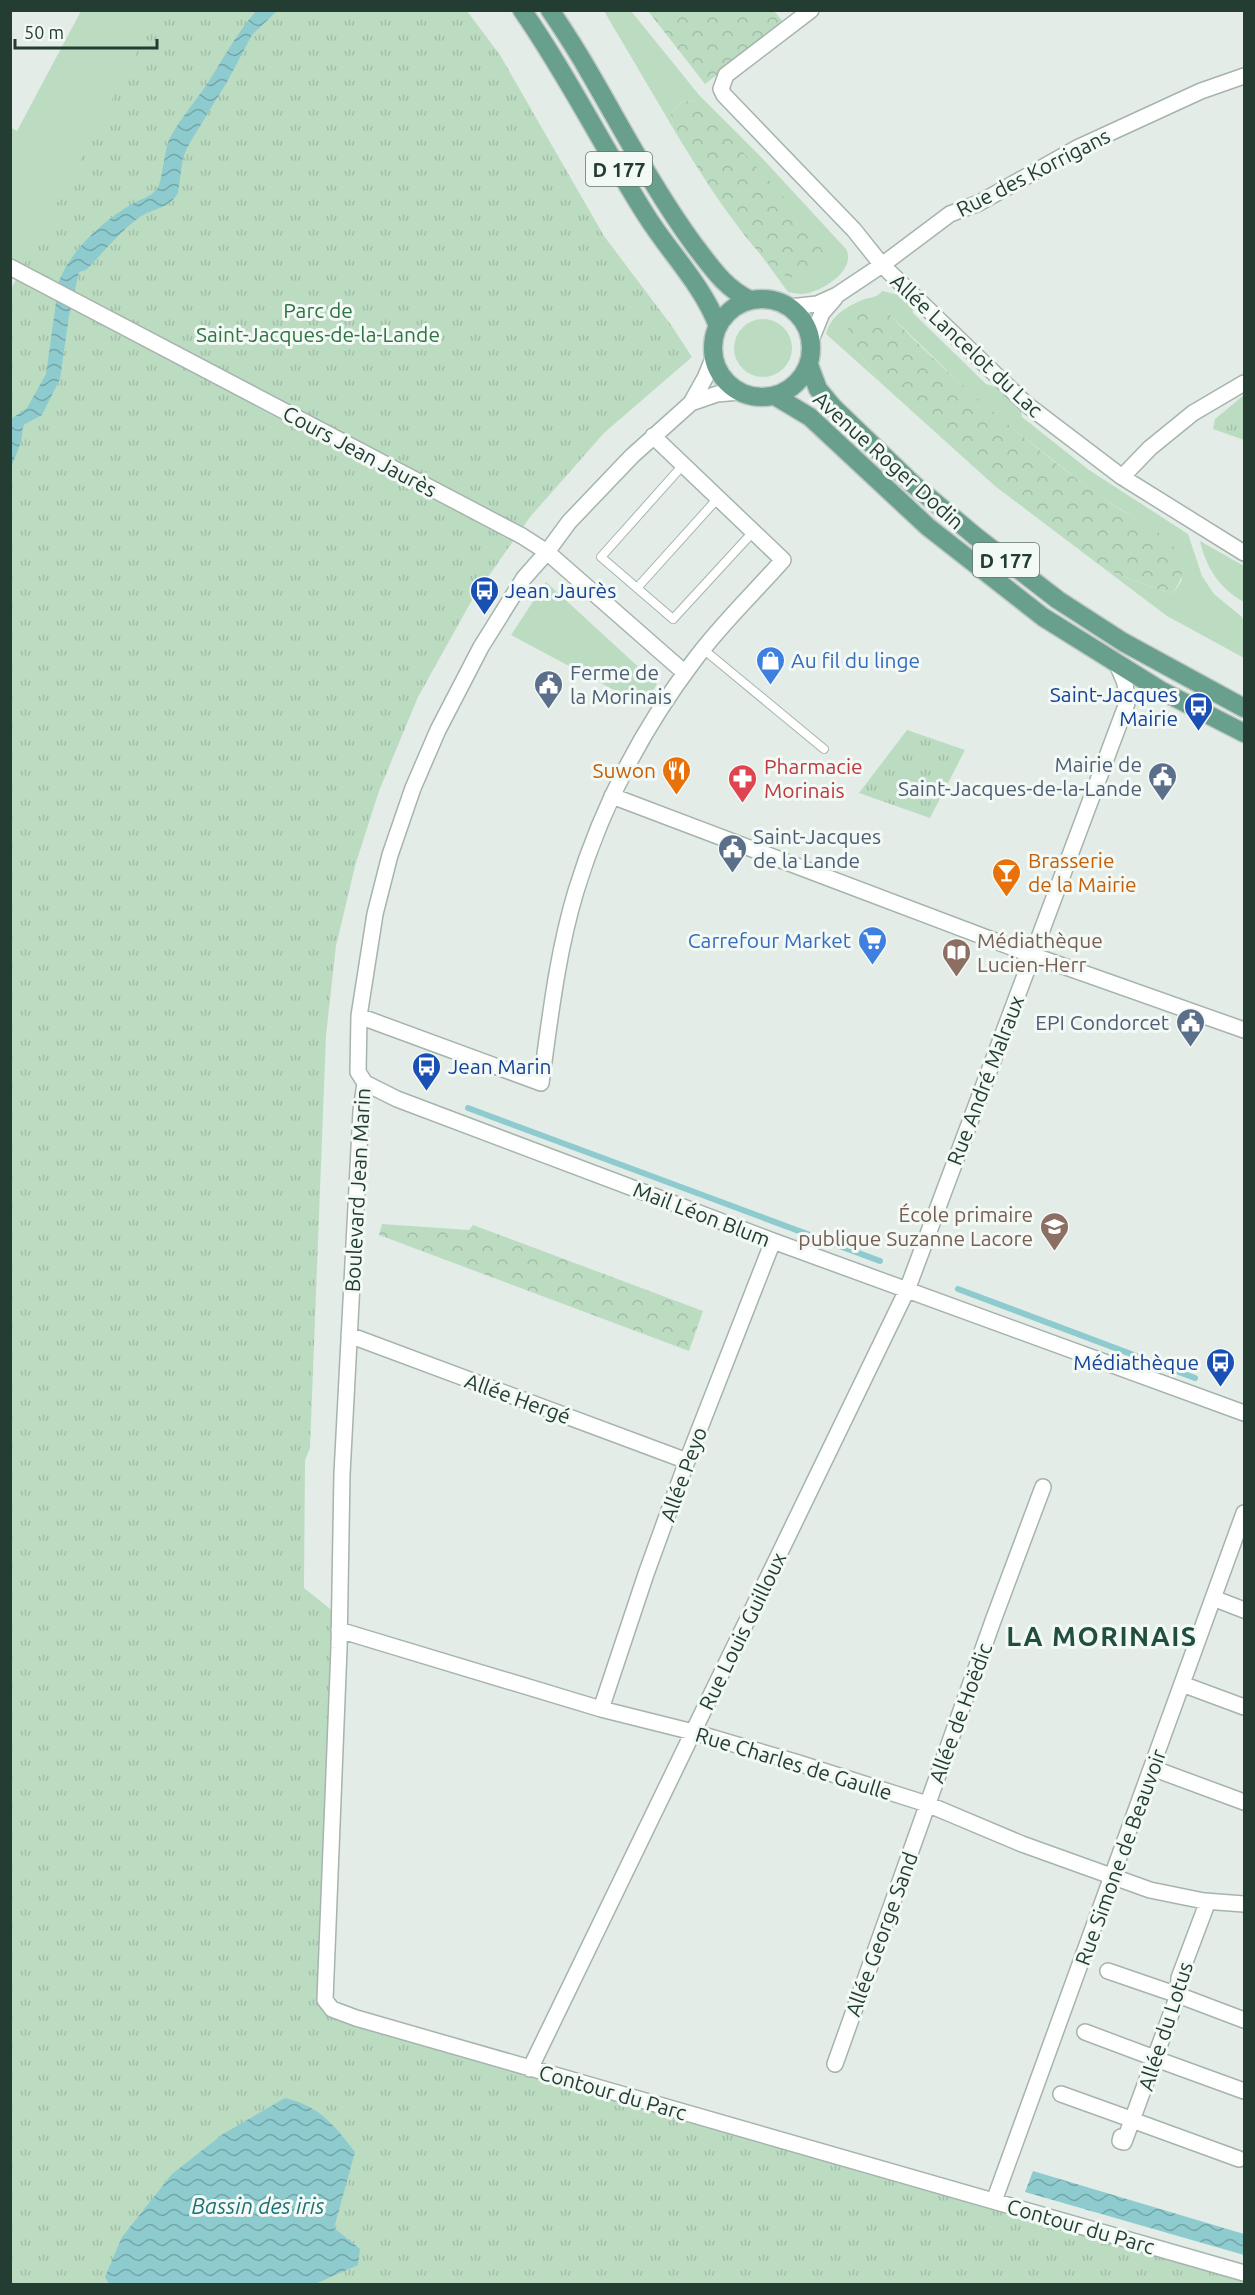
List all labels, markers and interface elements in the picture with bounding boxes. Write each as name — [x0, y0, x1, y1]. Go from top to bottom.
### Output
scale bar — [15, 12, 158, 50]
text: 50 m — [24, 22, 64, 42]
street label: Rue des Korrigans — [952, 123, 1114, 221]
road number: D 177 — [586, 152, 652, 186]
street label: Allée Lancelot du Lac — [886, 268, 1048, 422]
park label: Parc de Saint-Jacques-de-la-Lande — [196, 298, 440, 346]
street label: Avenue Roger Dodin — [809, 386, 969, 534]
street label: Cours Jean Jaurès — [279, 400, 441, 502]
road number: D 177 — [973, 543, 1039, 577]
bus stop icon: Jean Jaurès — [468, 574, 500, 616]
place label: Jean Jaurès — [505, 578, 616, 602]
shop icon: Au fil du linge — [754, 644, 786, 686]
place label: Au fil du linge — [791, 648, 920, 672]
place label: Ferme de la Morinais — [570, 660, 672, 708]
public building icon: Ferme de la Morinais — [533, 668, 565, 710]
place label: Saint-Jacques Mairie — [1050, 682, 1178, 730]
bus stop icon: Saint-Jacques Mairie — [1183, 690, 1215, 732]
place label: Mairie de Saint-Jacques-de-la-Lande — [898, 752, 1142, 800]
restaurant icon: Suwon — [661, 754, 693, 796]
place label: Pharmacie Morinais — [764, 754, 863, 802]
place label: Suwon — [592, 758, 656, 782]
public building icon: Mairie de Saint-Jacques-de-la-Lande — [1147, 760, 1179, 802]
pharmacy icon: Pharmacie Morinais — [727, 762, 759, 804]
place label: Saint-Jacques de la Lande — [753, 824, 881, 872]
public building icon: Saint-Jacques de la Lande — [716, 832, 748, 874]
place label: Brasserie de la Mairie — [1028, 848, 1137, 896]
bar icon: Brasserie de la Mairie — [991, 856, 1023, 898]
supermarket icon: Carrefour Market — [856, 924, 888, 966]
place label: Carrefour Market — [688, 928, 851, 952]
place label: Médiathèque Lucien-Herr — [977, 928, 1103, 976]
library icon: Médiathèque Lucien-Herr — [940, 936, 972, 978]
street label: Rue André Malraux — [942, 991, 1029, 1168]
public building icon: EPI Condorcet — [1174, 1006, 1206, 1048]
place label: EPI Condorcet — [1035, 1010, 1169, 1034]
bus stop icon: Jean Marin — [411, 1050, 443, 1092]
place label: Jean Marin — [448, 1054, 552, 1078]
street label: Boulevard Jean Marin — [340, 1087, 374, 1293]
street label: Mail Léon Blum — [630, 1177, 774, 1251]
place label: École primaire publique Suzanne Lacore — [798, 1202, 1033, 1250]
school or university icon: École primaire publique Suzanne Lacore — [1038, 1210, 1070, 1252]
bus stop icon: Médiathèque — [1204, 1346, 1236, 1388]
place label: Médiathèque — [1073, 1350, 1199, 1374]
street label: Allée Hergé — [462, 1368, 574, 1428]
street label: Allée Peyo — [655, 1423, 711, 1525]
street label: Rue Louis Guilloux — [693, 1548, 791, 1714]
district label: LA MORINAIS — [1006, 1621, 1198, 1651]
street label: Allée de Hoëdic — [924, 1640, 996, 1786]
street label: Rue Charles de Gaulle — [693, 1722, 895, 1804]
street label: Rue Simone de Beauvoir — [1070, 1746, 1170, 1968]
street label: Allée George Sand — [840, 1849, 922, 2019]
street label: Allée du Lotus — [1133, 1959, 1197, 2093]
street label: Contour du Parc — [536, 2059, 690, 2125]
water label: Bassin des iris — [191, 2193, 325, 2218]
street label: Contour du Parc — [1004, 2193, 1158, 2259]

